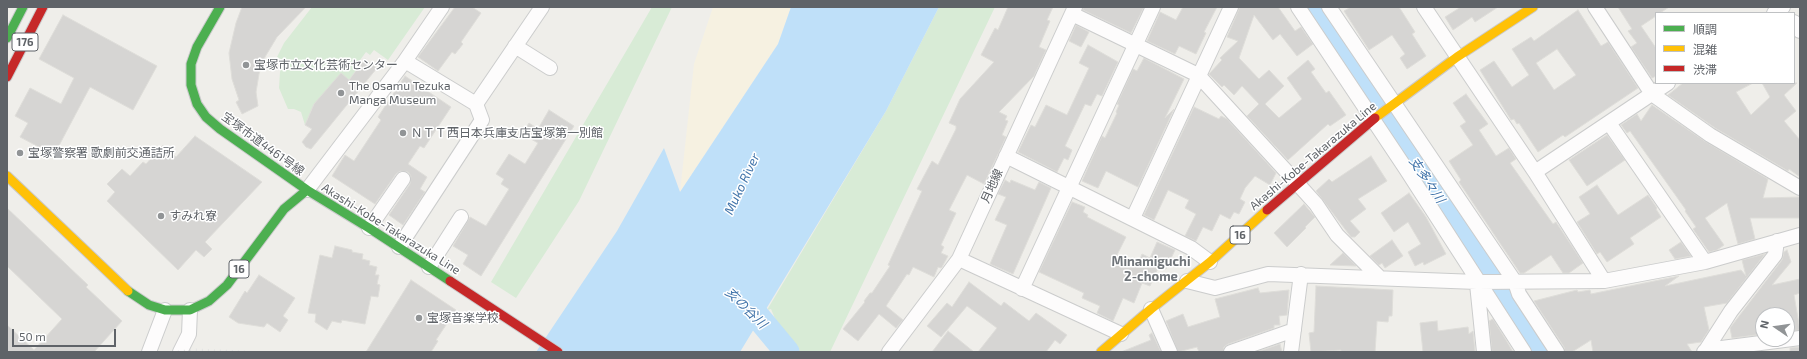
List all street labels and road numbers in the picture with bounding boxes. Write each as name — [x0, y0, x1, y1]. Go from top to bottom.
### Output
road number: 176 — [12, 33, 38, 51]
street label: Akashi-Kobe-Takarazuka Line — [1247, 99, 1379, 213]
street label: 宝塚市道4461号線 — [219, 109, 307, 179]
street label: 月地線 — [978, 167, 1006, 205]
street label: Akashi-Kobe-Takarazuka Line — [319, 180, 463, 278]
road number: 16 — [1230, 226, 1250, 244]
road number: 16 — [229, 260, 249, 278]

